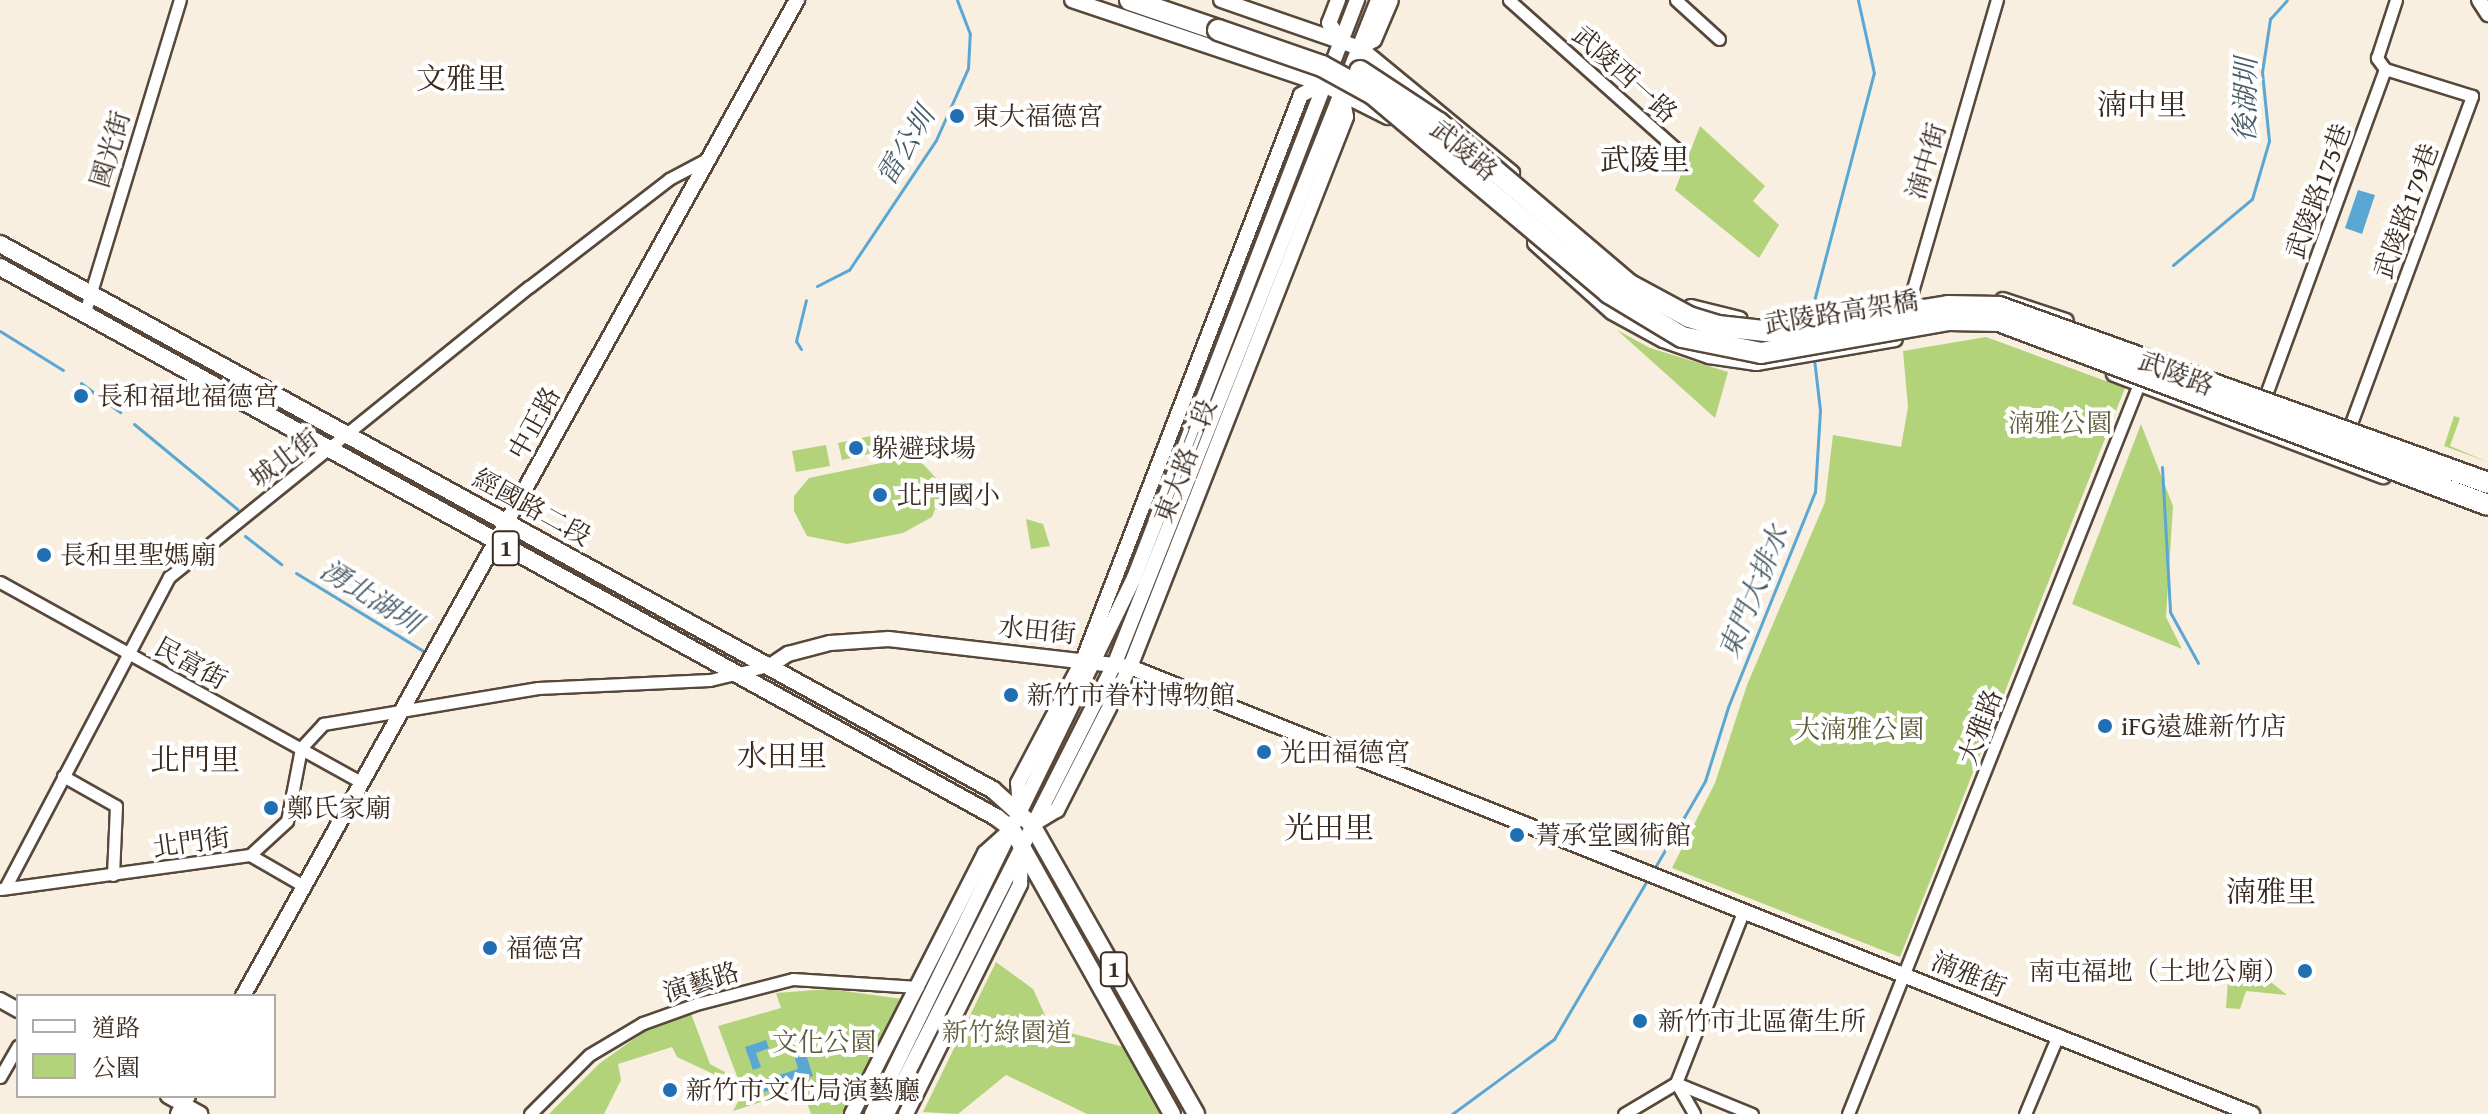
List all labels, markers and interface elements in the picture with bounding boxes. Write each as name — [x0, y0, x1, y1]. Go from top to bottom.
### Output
street label: 武陵西一路 — [1566, 19, 1684, 129]
water label: 後湖圳 — [2227, 58, 2263, 142]
district label: 文雅里 — [416, 60, 506, 96]
district label: 湳中里 — [2097, 86, 2187, 122]
place label: 東大福德宮 — [973, 100, 1103, 132]
water label: 雷公圳 — [869, 101, 941, 191]
street label: 國光街 — [84, 107, 136, 191]
marker: 東大福德宮 — [948, 107, 966, 125]
street label: 武陵路 — [1424, 113, 1504, 187]
street label: 湳中街 — [1900, 119, 1952, 203]
street label: 武陵路175巷 — [2279, 119, 2357, 263]
street label: 武陵路179巷 — [2367, 139, 2445, 283]
district label: 武陵里 — [1600, 141, 1690, 177]
street label: 武陵路高架橋 — [1762, 284, 1920, 340]
street label: 武陵路 — [2134, 344, 2218, 402]
place label: 長和福地福德宮 — [97, 380, 279, 412]
street label: 中正路 — [501, 381, 567, 465]
marker: 長和福地福德宮 — [72, 387, 90, 405]
street label: 東大路二段 — [1147, 395, 1223, 527]
park label: 湳雅公園 — [2008, 407, 2112, 439]
street label: 城北街 — [243, 422, 325, 494]
place label: 躲避球場 — [872, 432, 976, 464]
marker: 躲避球場 — [847, 439, 865, 457]
street label: 經國路二段 — [468, 462, 596, 552]
place label: 北門國小 — [896, 479, 1000, 511]
marker: 北門國小 — [871, 486, 889, 504]
water label: 東門大排水 — [1711, 521, 1795, 663]
road number: 1 — [490, 528, 522, 568]
place label: 長和里聖媽廟 — [60, 539, 216, 571]
marker: 長和里聖媽廟 — [35, 546, 53, 564]
water label: 湧北湖圳 — [315, 552, 427, 640]
street label: 水田街 — [997, 610, 1077, 650]
street label: 民富街 — [149, 630, 233, 696]
place label: 新竹市眷村博物館 — [1027, 679, 1235, 711]
street label: 大雅路 — [1951, 685, 2009, 769]
marker: 新竹市眷村博物館 — [1002, 686, 1020, 704]
place label: iFG遠雄新竹店 — [2121, 710, 2286, 742]
park label: 大湳雅公園 — [1794, 713, 1924, 745]
marker: iFG遠雄新竹店 — [2096, 717, 2114, 735]
place label: 光田福德宮 — [1280, 736, 1410, 768]
district label: 水田里 — [737, 737, 827, 773]
district label: 北門里 — [150, 741, 240, 777]
marker: 光田福德宮 — [1255, 743, 1273, 761]
place label: 鄭氏家廟 — [287, 792, 391, 824]
marker: 鄭氏家廟 — [262, 799, 280, 817]
district label: 光田里 — [1284, 809, 1374, 845]
place label: 菁承堂國術館 — [1535, 819, 1691, 851]
street label: 北門街 — [150, 821, 232, 863]
marker: 菁承堂國術館 — [1506, 824, 1528, 846]
district label: 湳雅里 — [2226, 873, 2316, 909]
place label: 福德宮 — [506, 932, 584, 964]
marker: 福德宮 — [481, 939, 499, 957]
street label: 湳雅街 — [1927, 945, 2011, 1003]
road number: 1 — [1098, 949, 1130, 989]
place label: 南屯福地（土地公廟） — [2029, 955, 2289, 987]
street label: 演藝路 — [659, 956, 743, 1008]
marker: 南屯福地（土地公廟） — [2296, 962, 2314, 980]
legend — [16, 994, 276, 1098]
place label: 新竹市北區衛生所 — [1658, 1005, 1866, 1037]
text: 道路 — [92, 1010, 140, 1045]
marker: 新竹市北區衛生所 — [1629, 1010, 1651, 1032]
park label: 新竹綠園道 — [942, 1016, 1072, 1048]
park label: 文化公園 — [772, 1026, 876, 1058]
text: 公園 — [92, 1050, 140, 1085]
place label: 新竹市文化局演藝廳 — [686, 1074, 920, 1106]
marker: 新竹市文化局演藝廳 — [661, 1081, 679, 1099]

